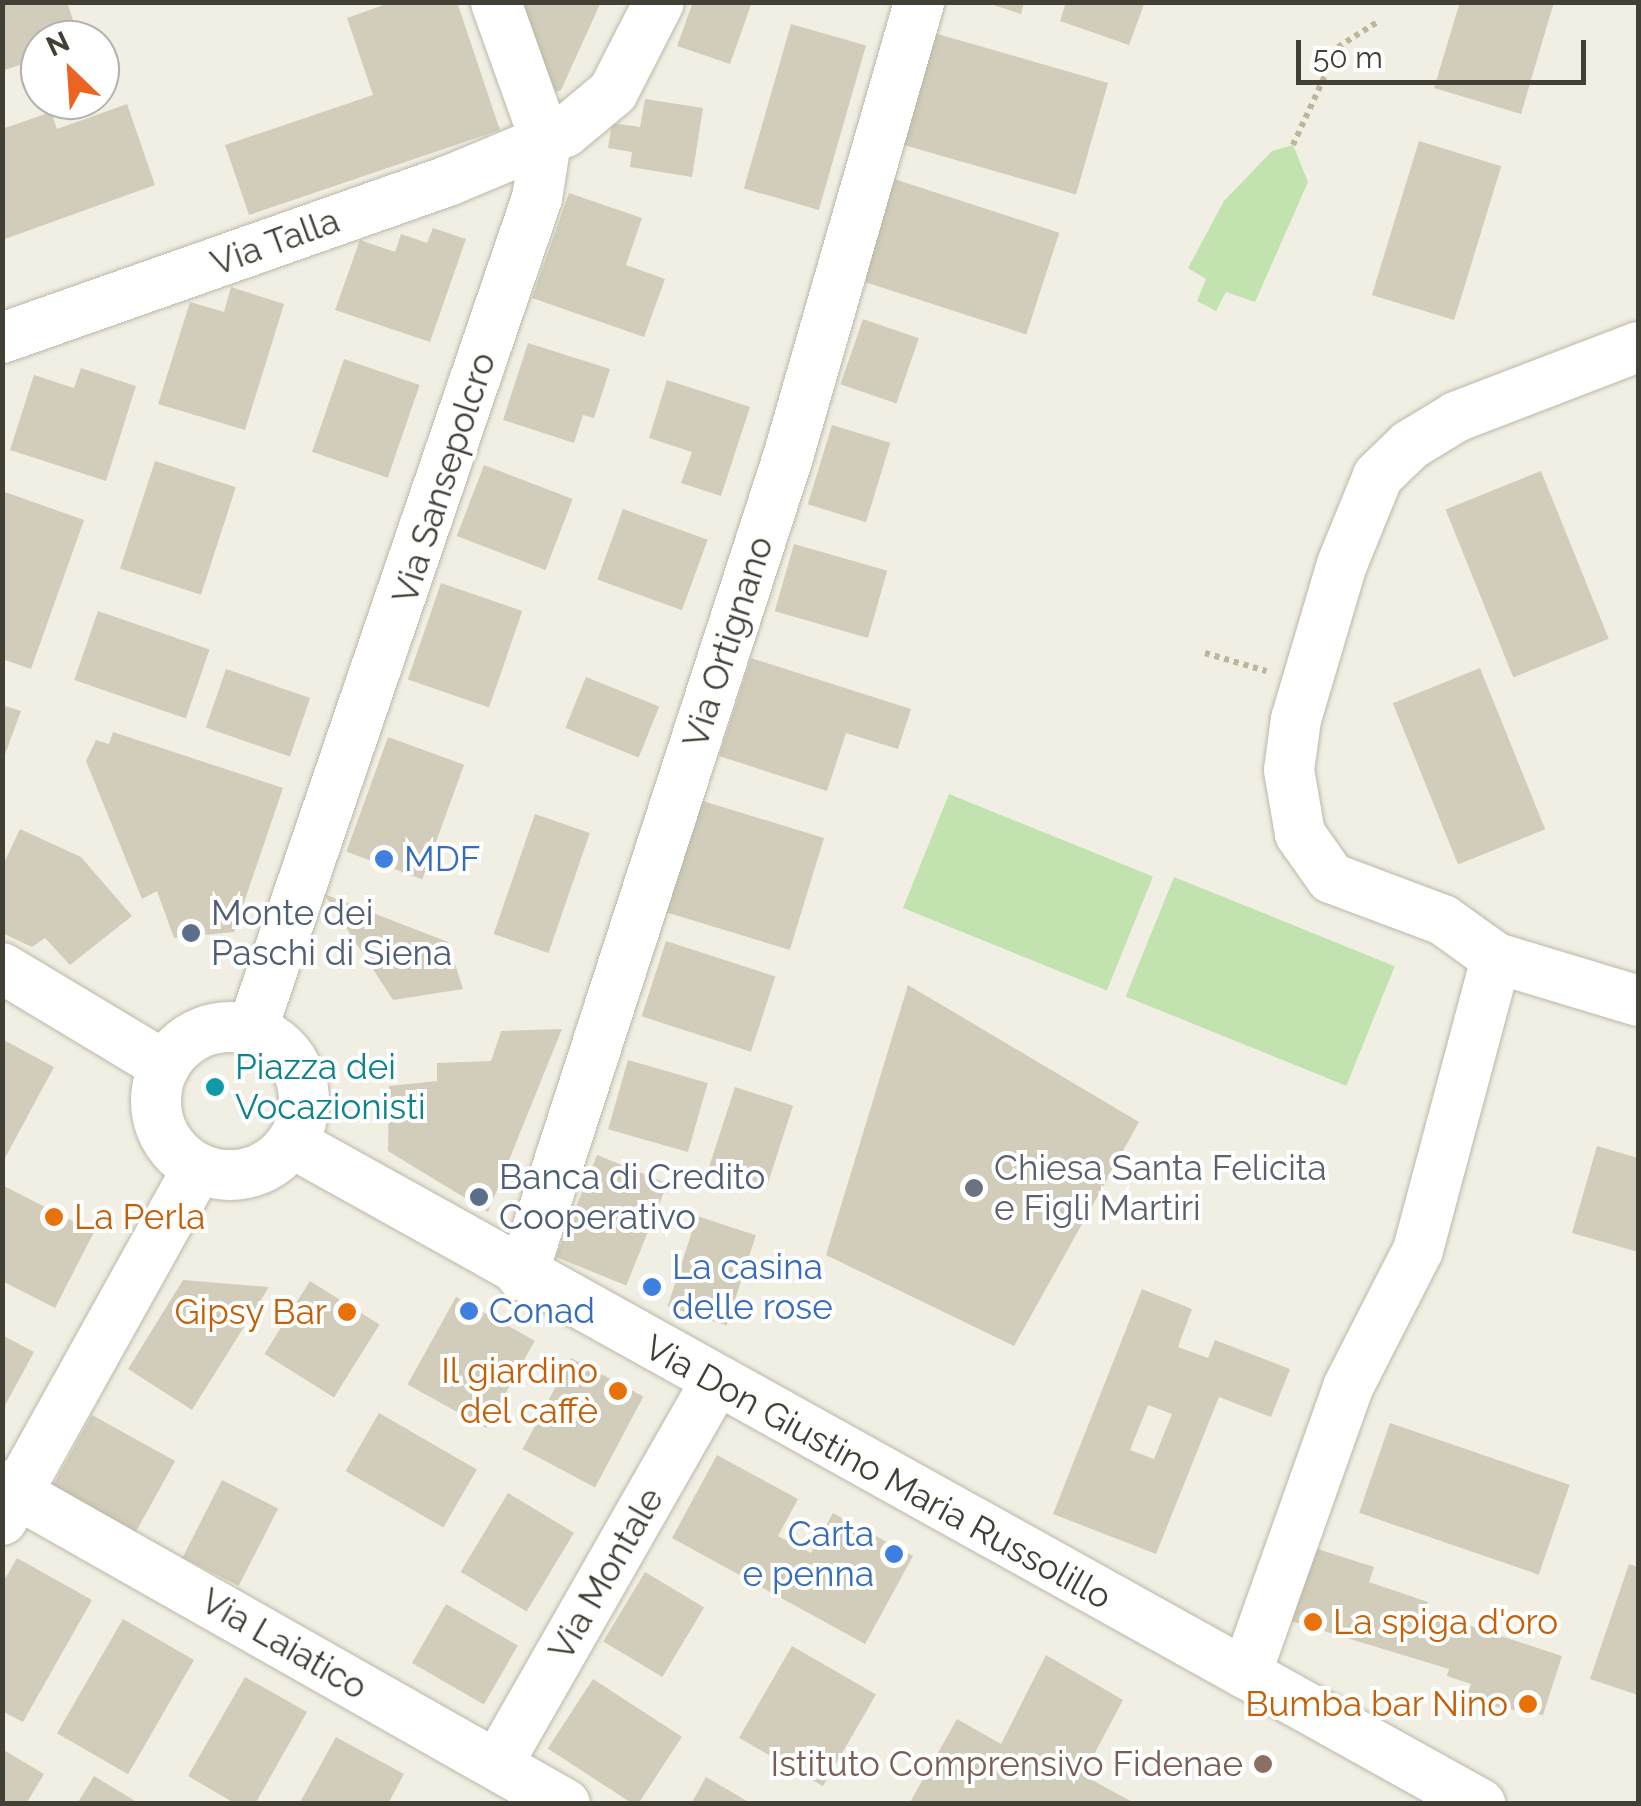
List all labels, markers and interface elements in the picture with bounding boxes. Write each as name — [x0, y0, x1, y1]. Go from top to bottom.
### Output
north arrow — [20, 20, 120, 120]
scale bar — [1301, 20, 1591, 82]
text: N — [41, 25, 75, 64]
text: 50 m — [1313, 40, 1383, 75]
street label: Via Talla — [205, 199, 345, 285]
street label: Via Sansepolcro — [384, 347, 504, 609]
street label: Via Ortignano — [674, 531, 782, 753]
place label: MDF — [404, 838, 480, 880]
marker: MDF — [373, 848, 395, 870]
place label: Monte dei Paschi di Siena — [211, 892, 452, 974]
marker: Monte dei Paschi di Siena — [180, 922, 202, 944]
place label: Piazza dei Vocazionisti — [235, 1046, 426, 1128]
marker: Piazza dei Vocazionisti — [204, 1076, 226, 1098]
place label: Chiesa Santa Felicita e Figli Martiri — [994, 1147, 1327, 1229]
place label: Banca di Credito Cooperativo — [499, 1156, 765, 1238]
marker: Chiesa Santa Felicita e Figli Martiri — [963, 1177, 985, 1199]
marker: Banca di Credito Cooperativo — [468, 1186, 490, 1208]
place label: La Perla — [74, 1196, 205, 1238]
marker: La Perla — [43, 1206, 65, 1228]
place label: La casina delle rose — [672, 1246, 833, 1328]
marker: La casina delle rose — [641, 1276, 663, 1298]
place label: Conad — [489, 1290, 595, 1332]
place label: Gipsy Bar — [174, 1291, 327, 1333]
marker: Conad — [458, 1300, 480, 1322]
marker: Gipsy Bar — [336, 1301, 358, 1323]
street label: Via Don Giustino Maria Russolillo — [637, 1326, 1119, 1618]
place label: Il giardino del caffè — [440, 1350, 598, 1432]
marker: Il giardino del caffè — [607, 1380, 629, 1402]
street label: Via Montale — [540, 1480, 672, 1668]
place label: Carta e penna — [743, 1513, 874, 1595]
marker: Carta e penna — [883, 1543, 905, 1565]
street label: Via Laiatico — [194, 1580, 374, 1708]
place label: La spiga d'oro — [1333, 1601, 1558, 1643]
marker: La spiga d'oro — [1302, 1611, 1324, 1633]
place label: Bumba bar Nino — [1244, 1683, 1508, 1725]
marker: Bumba bar Nino — [1517, 1693, 1539, 1715]
place label: Istituto Comprensivo Fidenae — [770, 1743, 1243, 1785]
marker: Istituto Comprensivo Fidenae — [1252, 1753, 1274, 1775]

